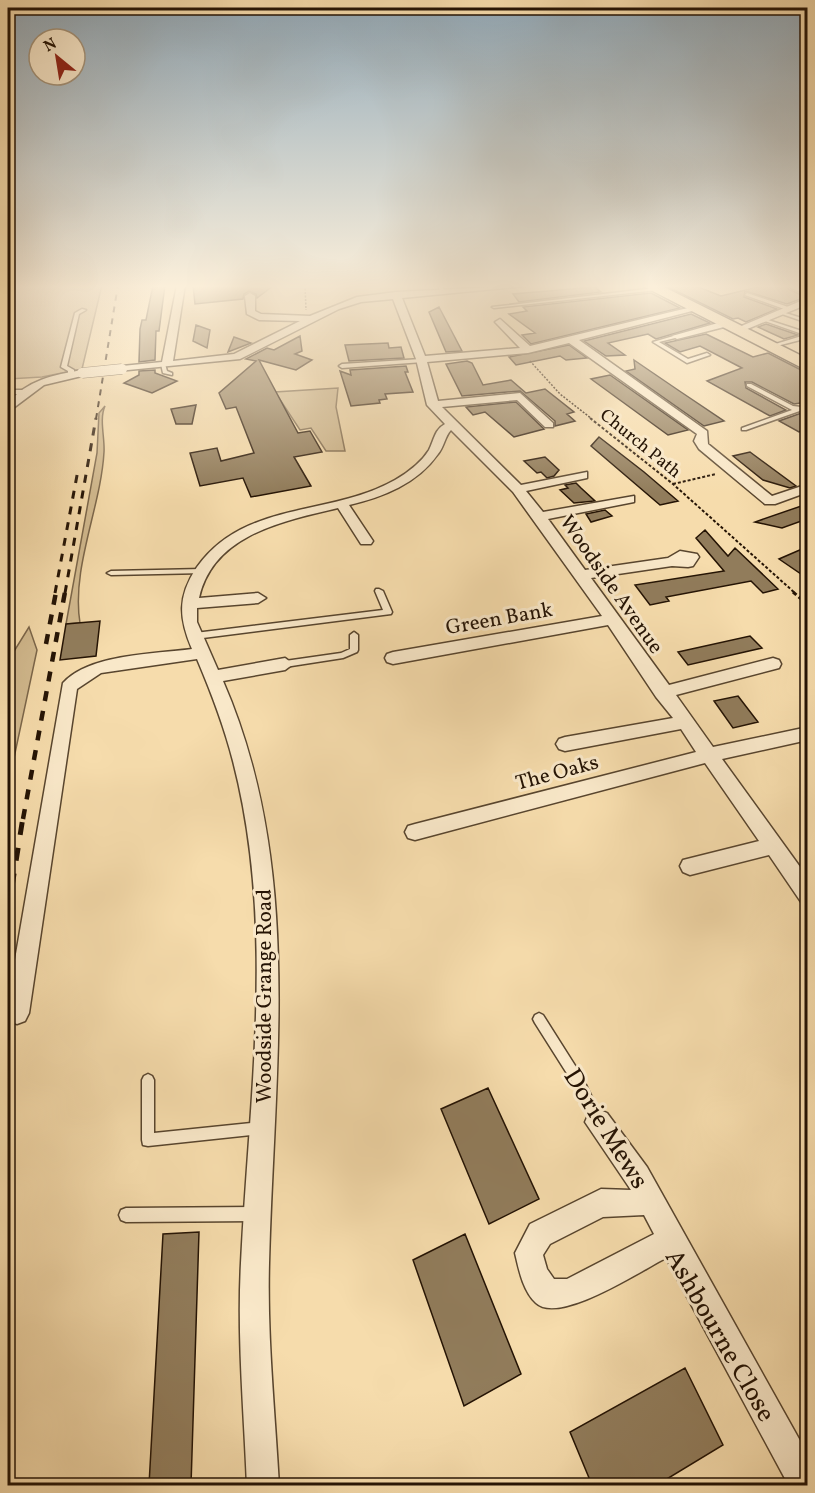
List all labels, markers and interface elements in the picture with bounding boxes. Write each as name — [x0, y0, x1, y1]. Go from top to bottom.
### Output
north arrow — [27, 27, 87, 87]
text: N — [40, 33, 61, 58]
street label: Church Path — [594, 404, 686, 485]
street label: Woodside Avenue — [552, 510, 670, 660]
street label: Green Bank — [443, 596, 556, 643]
street label: The Oaks — [513, 748, 602, 798]
street label: Woodside Grange Road — [251, 889, 280, 1103]
street label: Dorie Mews — [554, 1062, 657, 1196]
street label: Ashbourne Close — [655, 1243, 783, 1429]

